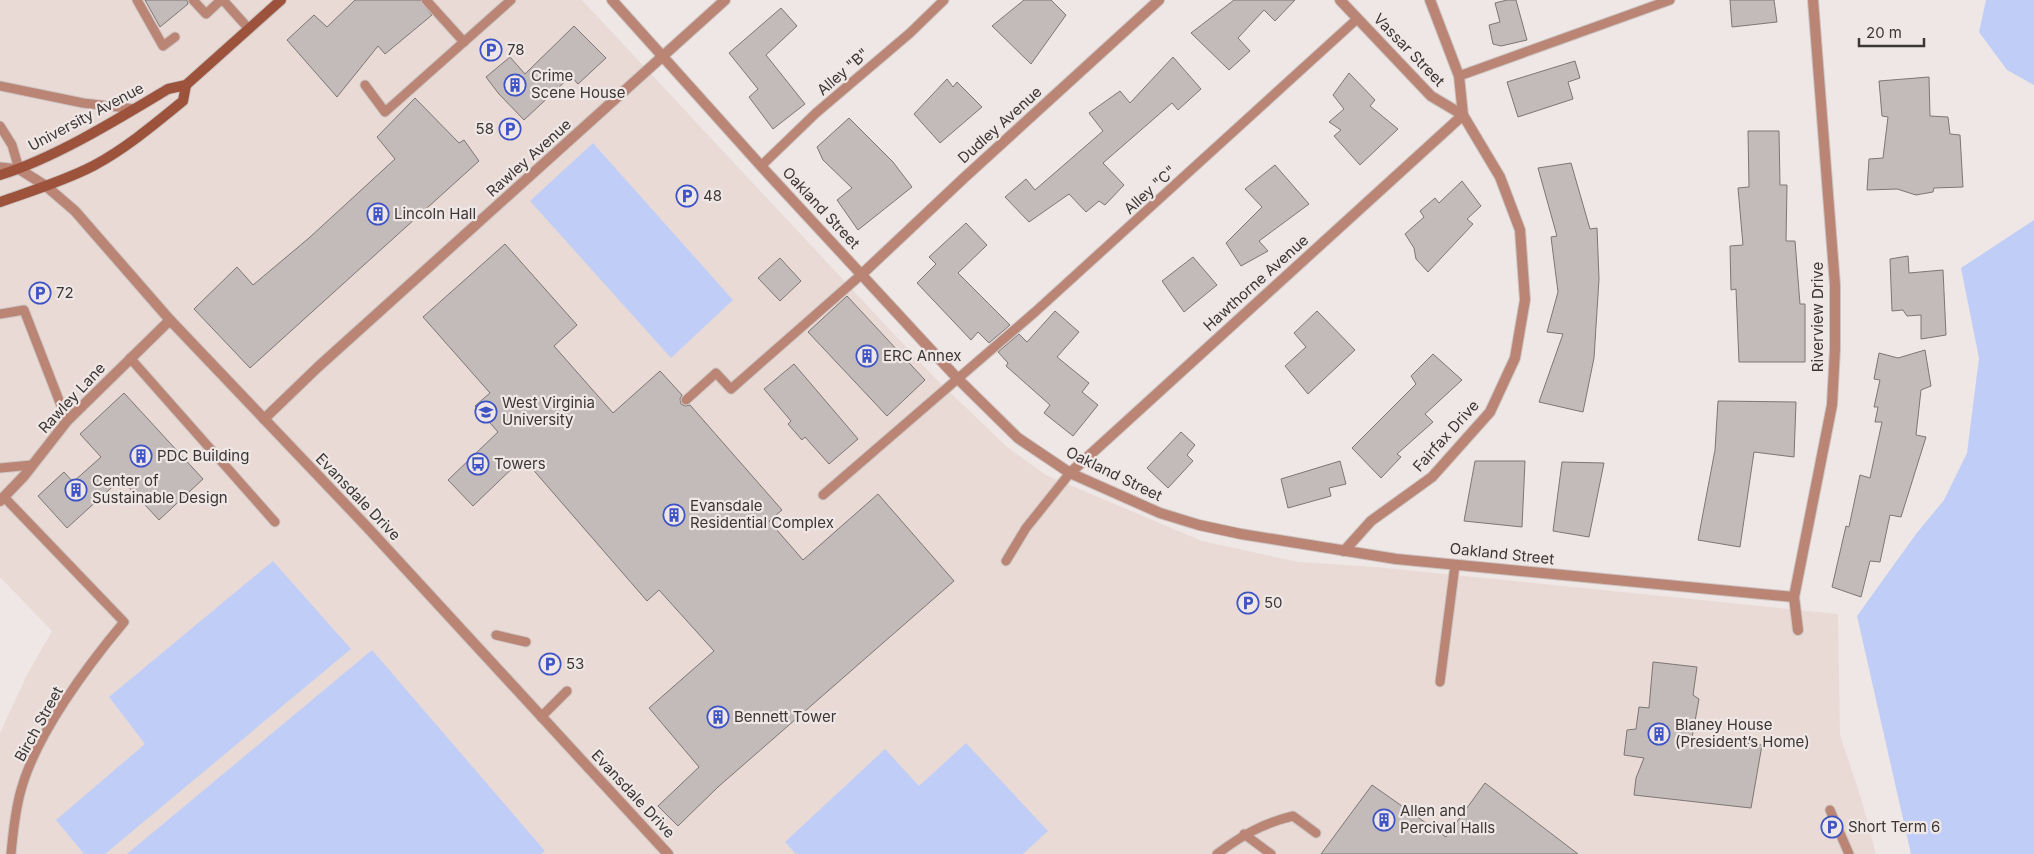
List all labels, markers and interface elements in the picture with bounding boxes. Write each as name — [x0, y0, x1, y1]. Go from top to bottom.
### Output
street label: Vassar Street — [1370, 9, 1449, 90]
scale bar — [1859, 15, 1924, 47]
text: 20 m — [1866, 23, 1902, 42]
parking icon: 78 — [479, 38, 503, 62]
place label: 78 — [507, 40, 525, 59]
street label: Alley "B" — [813, 44, 872, 99]
place label: Crime Scene House — [531, 66, 625, 102]
building icon: Crime Scene House — [503, 73, 527, 97]
street label: University Avenue — [25, 78, 147, 155]
street label: Dudley Avenue — [954, 82, 1046, 167]
street label: Rawley Avenue — [482, 115, 575, 201]
parking icon: 58 — [498, 117, 522, 141]
place label: 58 — [476, 119, 494, 138]
street label: Alley "C" — [1120, 161, 1180, 218]
street label: Oakland Street — [779, 163, 864, 253]
parking icon: 48 — [675, 184, 699, 208]
place label: 48 — [703, 186, 722, 205]
building icon: Lincoln Hall — [366, 202, 390, 226]
place label: Lincoln Hall — [394, 204, 476, 223]
street label: Hawthorne Avenue — [1199, 230, 1312, 335]
street label: Riverview Drive — [1808, 262, 1827, 372]
parking icon: 72 — [28, 281, 52, 305]
place label: 72 — [56, 283, 74, 302]
building icon: ERC Annex — [855, 344, 879, 368]
place label: ERC Annex — [883, 346, 962, 365]
street label: Rawley Lane — [34, 358, 109, 437]
place label: West Virginia University — [502, 393, 595, 429]
street label: Fairfax Drive — [1409, 396, 1483, 475]
school or university icon: West Virginia University — [474, 400, 498, 424]
street label: Oakland Street — [1063, 442, 1166, 505]
building icon: PDC Building — [129, 444, 153, 468]
place label: PDC Building — [157, 446, 249, 465]
street label: Evansdale Drive — [312, 449, 405, 544]
bus stop icon: Towers — [466, 452, 490, 476]
place label: Towers — [494, 454, 546, 473]
place label: Center of Sustainable Design — [92, 471, 228, 507]
building icon: Center of Sustainable Design — [64, 478, 88, 502]
place label: Evansdale Residential Complex — [690, 496, 834, 532]
building icon: Evansdale Residential Complex — [662, 503, 686, 527]
street label: Oakland Street — [1449, 539, 1555, 568]
parking icon: 50 — [1236, 591, 1260, 615]
place label: 50 — [1264, 593, 1283, 612]
parking icon: 53 — [538, 652, 562, 676]
place label: 53 — [566, 654, 584, 673]
street label: Birch Street — [10, 683, 67, 765]
building icon: Bennett Tower — [706, 705, 730, 729]
place label: Bennett Tower — [734, 707, 837, 726]
place label: Blaney House (President’s Home) — [1675, 715, 1810, 751]
building icon: Blaney House (President’s Home) — [1647, 722, 1671, 746]
street label: Evansdale Drive — [588, 745, 679, 842]
place label: Allen and Percival Halls — [1400, 801, 1495, 837]
building icon: Allen and Percival Halls — [1372, 808, 1396, 832]
parking icon: Short Term 6 — [1820, 815, 1844, 839]
place label: Short Term 6 — [1848, 817, 1940, 836]

